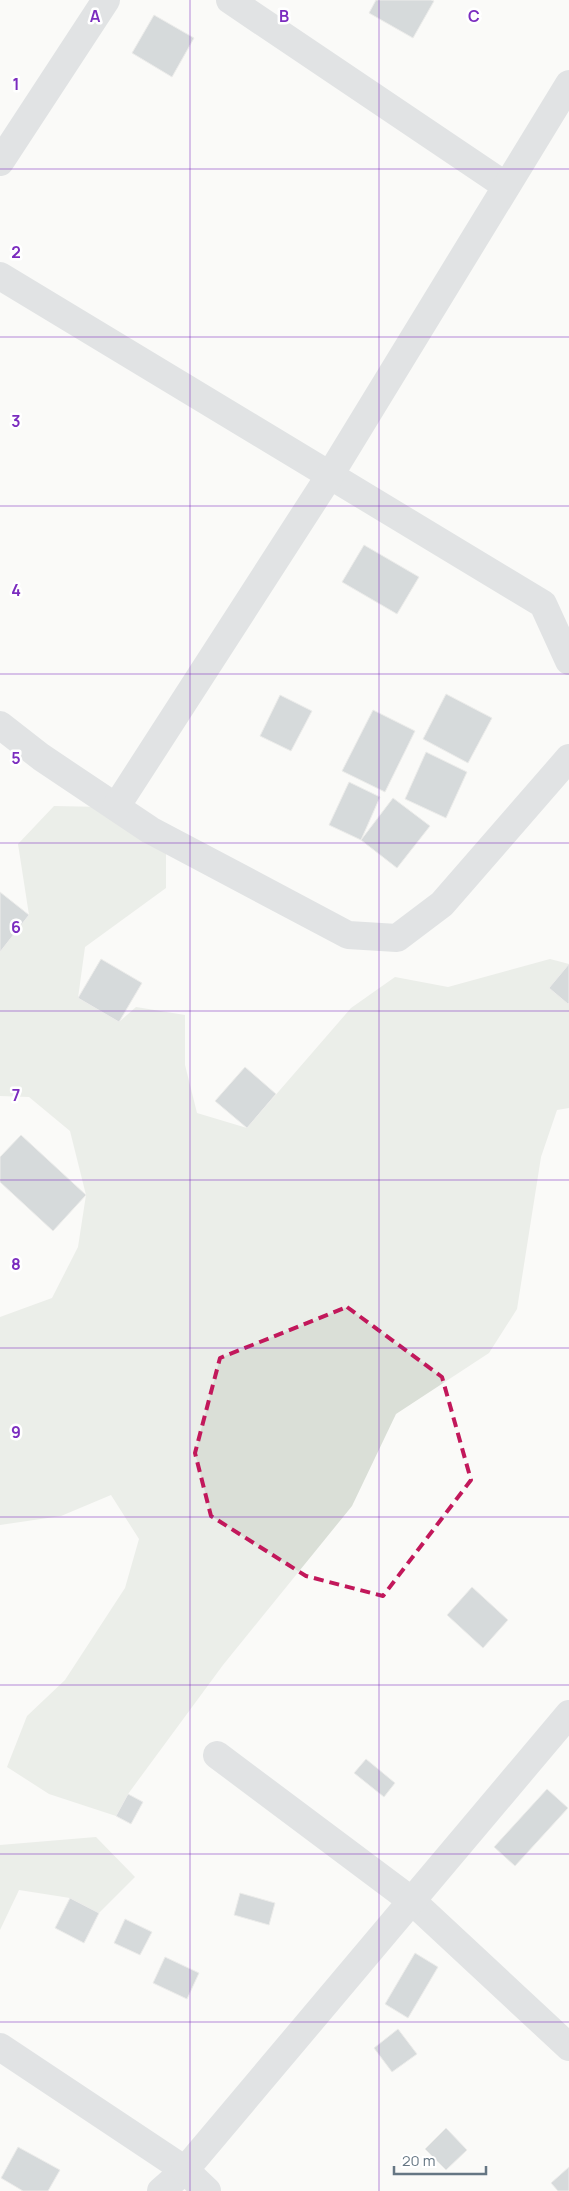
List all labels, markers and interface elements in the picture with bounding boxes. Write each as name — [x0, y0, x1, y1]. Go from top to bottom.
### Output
text: A — [90, 5, 101, 27]
text: B — [279, 5, 289, 27]
text: C — [468, 5, 480, 27]
text: 1 — [12, 73, 20, 95]
text: 2 — [11, 241, 21, 263]
text: 3 — [11, 410, 21, 432]
text: 4 — [11, 579, 21, 601]
text: 5 — [11, 747, 21, 769]
text: 6 — [11, 916, 21, 938]
text: 7 — [12, 1084, 20, 1106]
text: 8 — [11, 1253, 21, 1275]
text: 9 — [11, 1421, 21, 1443]
scale bar — [394, 2144, 486, 2176]
text: 20 m — [402, 2150, 435, 2171]

